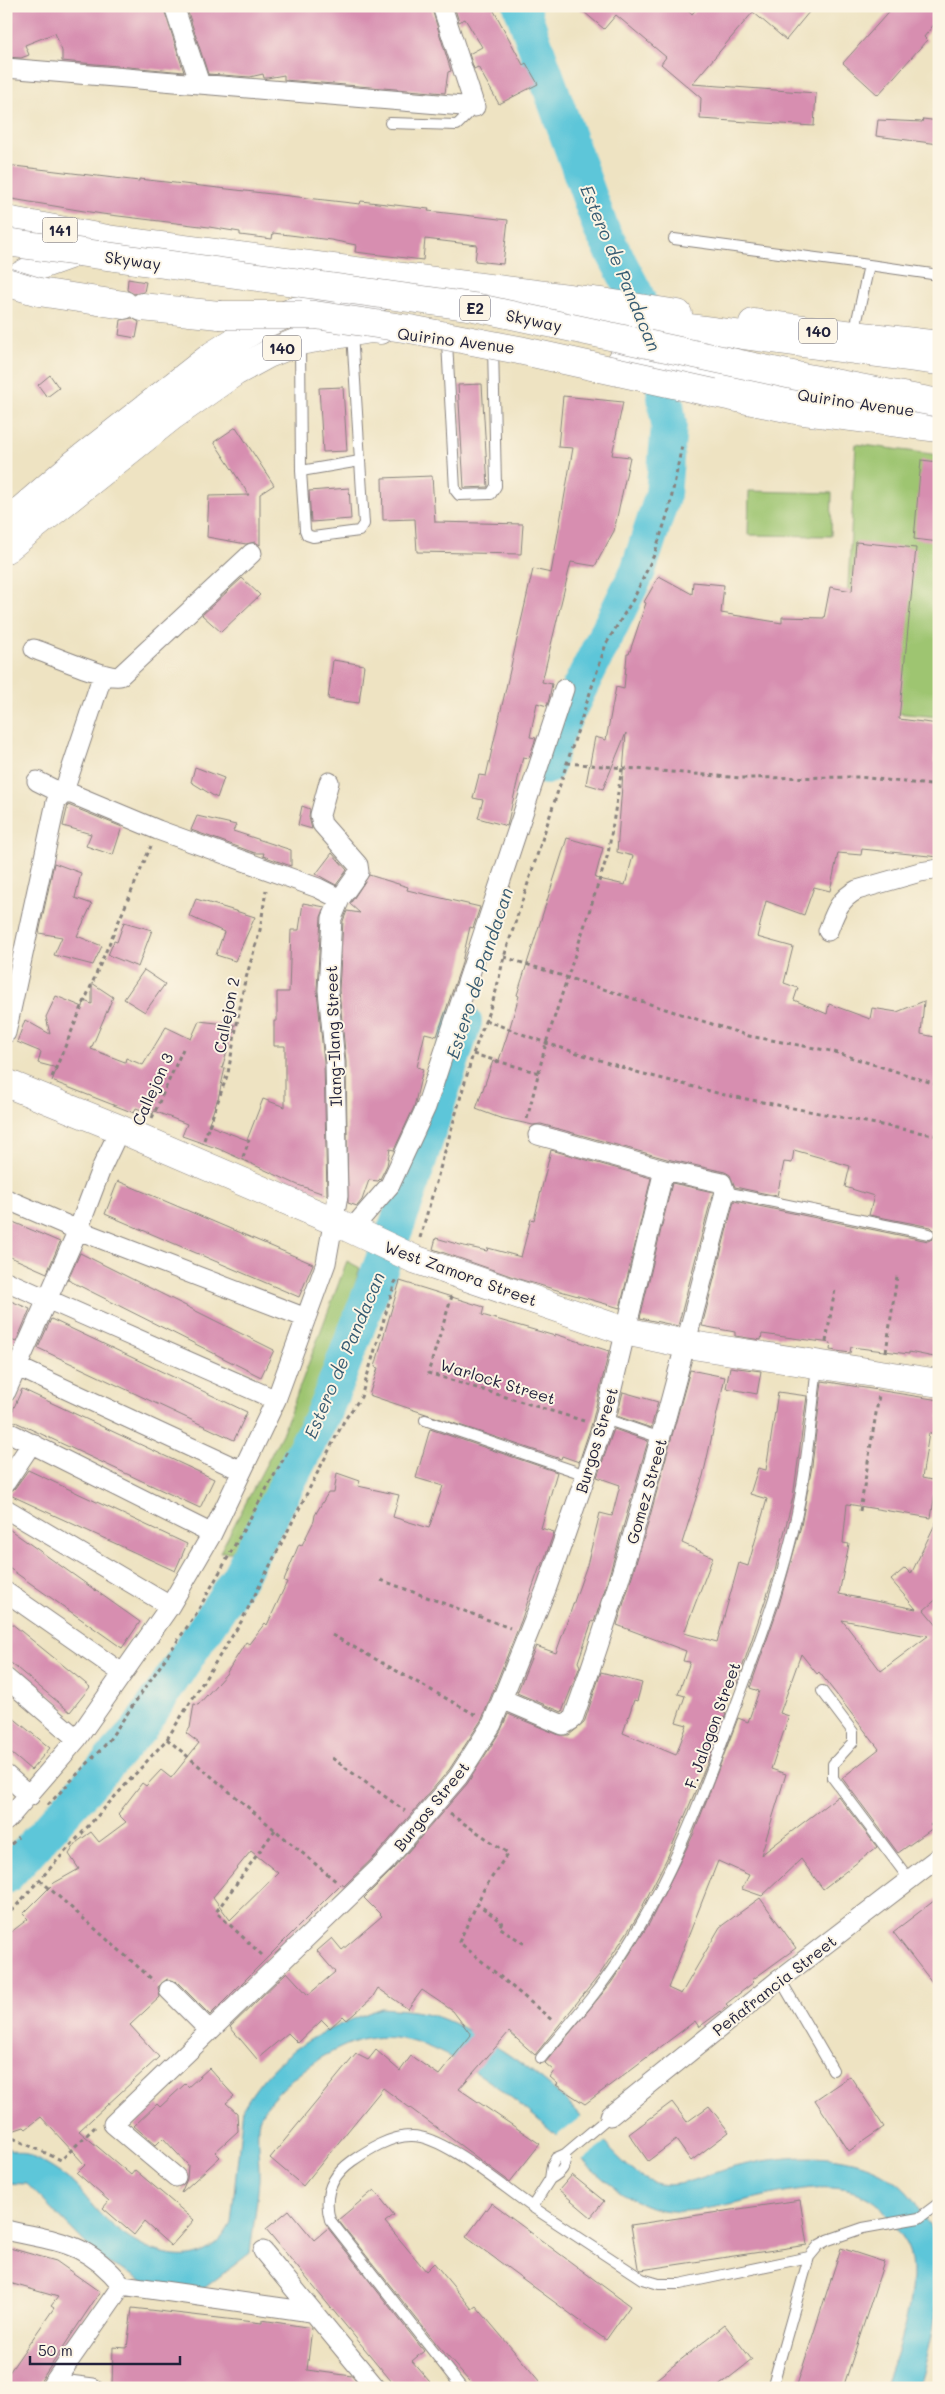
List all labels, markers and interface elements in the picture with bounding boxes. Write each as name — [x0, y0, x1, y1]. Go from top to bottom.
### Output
water label: Estero de Pandacan — [575, 181, 667, 355]
road number: 141 — [42, 218, 78, 242]
street label: Skyway — [104, 246, 162, 274]
road number: E2 — [460, 296, 490, 320]
street label: Skyway — [504, 304, 564, 336]
road number: 140 — [799, 318, 837, 344]
street label: Quirino Avenue — [396, 322, 516, 358]
road number: 140 — [263, 336, 301, 360]
street label: Quirino Avenue — [796, 383, 916, 421]
water label: Estero de Pandacan — [440, 884, 518, 1062]
street label: Ilang-Ilang Street — [320, 965, 346, 1107]
street label: Callejon 2 — [208, 975, 244, 1055]
street label: Callejon 3 — [127, 1049, 177, 1129]
street label: West Zamora Street — [382, 1236, 540, 1310]
water label: Estero de Pandacan — [298, 1268, 390, 1442]
street label: Warlock Street — [438, 1353, 558, 1409]
street label: Burgos Street — [570, 1385, 622, 1495]
street label: Gomez Street — [621, 1436, 671, 1546]
street label: F. Jalogon Street — [679, 1659, 745, 1791]
street label: Burgos Street — [388, 1757, 474, 1855]
street label: Peñafrancia Street — [708, 1930, 840, 2040]
scale bar — [30, 2334, 180, 2366]
text: 50 m — [38, 2340, 73, 2360]

